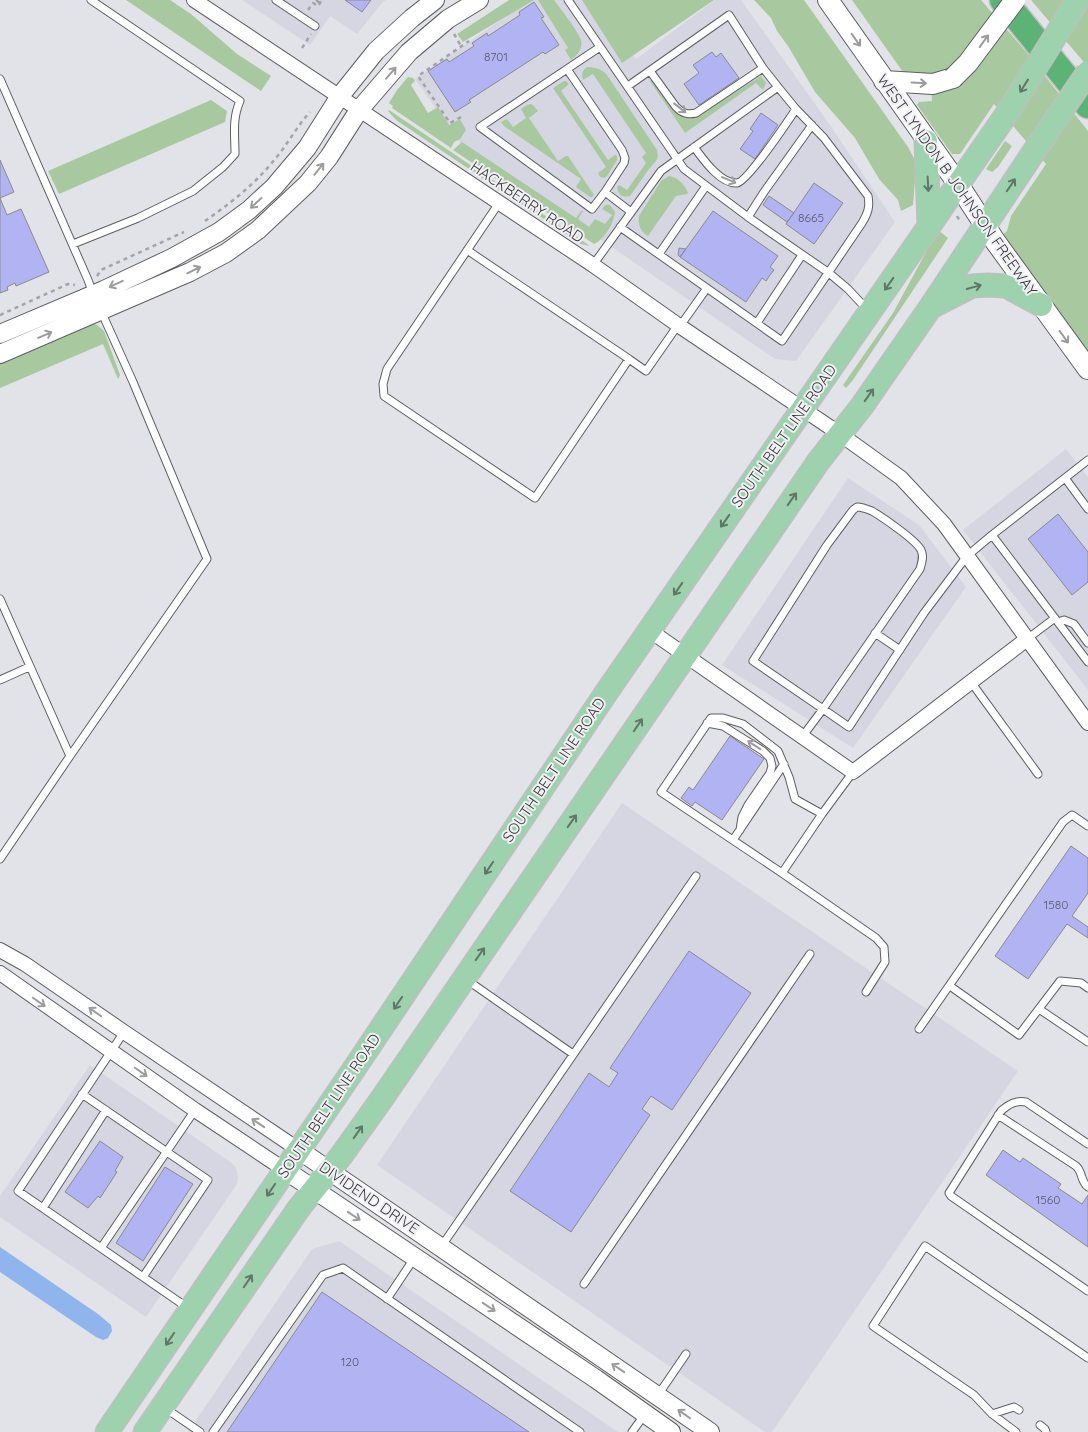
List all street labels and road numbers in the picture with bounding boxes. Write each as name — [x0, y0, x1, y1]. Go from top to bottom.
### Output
street label: WEST LYNDON B JOHNSON FREEWAY — [873, 70, 1042, 300]
street label: HACKBERRY ROAD — [467, 157, 588, 247]
street label: SOUTH BELT LINE ROAD — [727, 360, 840, 511]
street label: SOUTH BELT LINE ROAD — [498, 694, 609, 846]
street label: SOUTH BELT LINE ROAD — [273, 1030, 384, 1182]
street label: DIVIDEND DRIVE — [316, 1157, 423, 1238]

